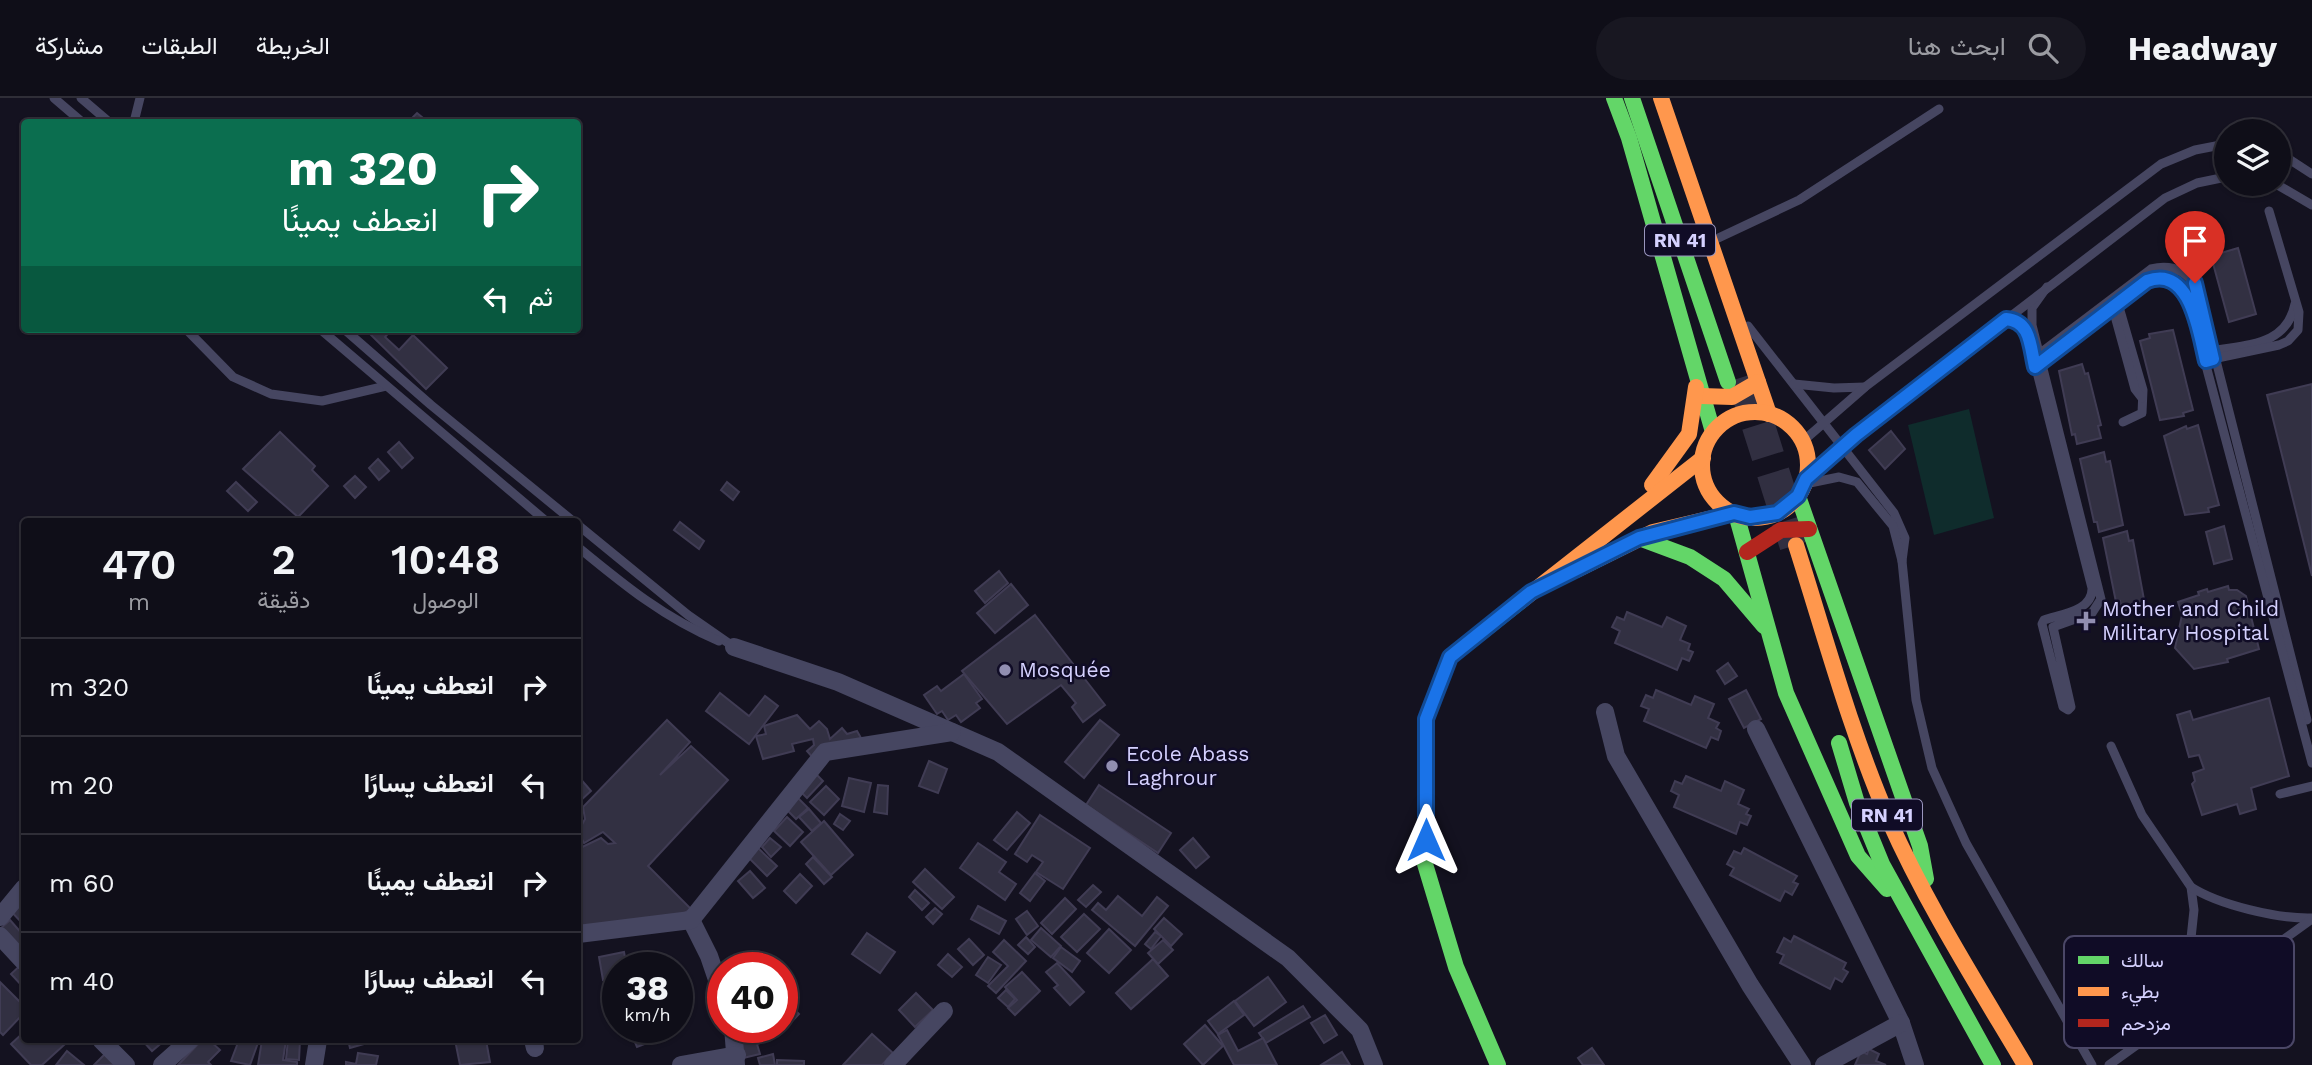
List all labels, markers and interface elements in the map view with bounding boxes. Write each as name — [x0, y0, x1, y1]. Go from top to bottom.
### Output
search box — [1596, 17, 2086, 80]
icon: search — [2024, 29, 2062, 67]
text: Headway — [2128, 29, 2277, 68]
text: ابحث هنا — [1908, 31, 2006, 61]
text: مشاركة — [35, 32, 103, 60]
text: الطبقات — [141, 32, 218, 60]
text: الخريطة — [256, 32, 330, 60]
map controls — [2214, 119, 2291, 196]
button: layers — [2214, 119, 2291, 196]
text: 320 m — [288, 139, 438, 197]
icon: right — [462, 147, 553, 238]
text: انعطف يمينًا — [282, 201, 438, 239]
pin — [2165, 211, 2225, 283]
icon: arrive — [2176, 222, 2214, 260]
road number: RN 41 — [1645, 224, 1715, 256]
icon: left — [477, 280, 515, 318]
text: ثم — [529, 282, 553, 312]
text: 2 — [271, 535, 296, 584]
text: 10:48 — [391, 535, 500, 584]
text: 470 — [102, 540, 177, 589]
text: دقيقة — [257, 587, 310, 614]
text: الوصول — [412, 587, 479, 614]
text: m — [128, 589, 150, 616]
place label: Mother and Child Military Hospital — [2102, 596, 2279, 645]
marker: Mother and Child Military Hospital — [2076, 611, 2096, 631]
place label: Mosquée — [1019, 657, 1111, 682]
marker: Mosquée — [997, 662, 1013, 678]
icon: right — [515, 668, 553, 706]
text: انعطف يمينًا — [367, 670, 494, 700]
text: 320 m — [49, 672, 129, 702]
place label: Ecole Abass Laghrour — [1126, 741, 1249, 790]
marker: Ecole Abass Laghrour — [1104, 758, 1120, 774]
icon: left — [515, 766, 553, 804]
text: انعطف يسارًا — [364, 768, 494, 798]
text: 20 m — [49, 770, 114, 800]
road number: RN 41 — [1852, 800, 1922, 830]
position arrow — [1389, 803, 1463, 877]
icon: right — [515, 864, 553, 902]
text: انعطف يمينًا — [367, 866, 494, 896]
text: 60 m — [49, 868, 115, 898]
legend — [2064, 936, 2294, 1048]
text: سالك — [2121, 949, 2164, 972]
speed limit sign: 40 — [707, 952, 798, 1043]
icon: left — [515, 962, 553, 1000]
text: انعطف يسارًا — [364, 964, 494, 994]
text: 40 m — [49, 966, 115, 996]
text: 38 — [626, 967, 669, 1009]
text: بطيء — [2121, 980, 2159, 1007]
text: km/h — [624, 1004, 671, 1025]
text: مزدحم — [2121, 1012, 2171, 1036]

